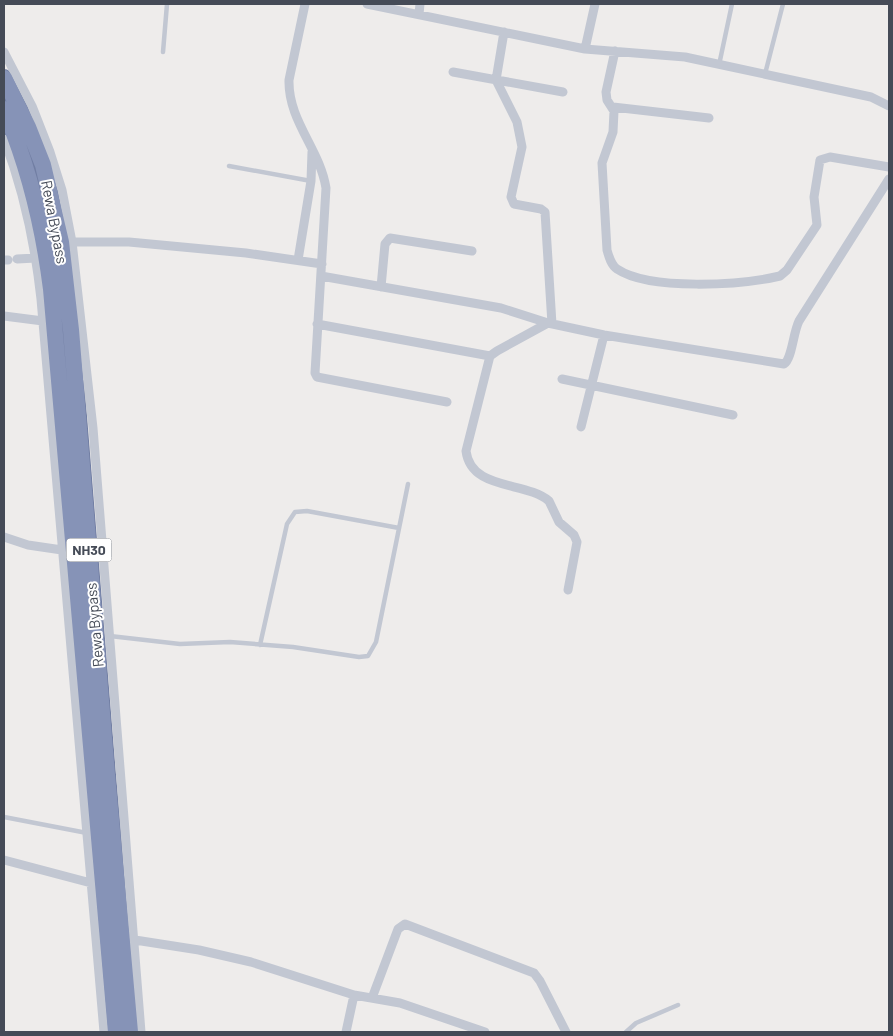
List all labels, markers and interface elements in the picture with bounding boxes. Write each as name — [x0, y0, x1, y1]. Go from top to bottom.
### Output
street label: Rewa Bypass — [38, 179, 72, 265]
road number: NH30 — [66, 538, 112, 562]
street label: Rewa Bypass — [81, 582, 107, 668]

